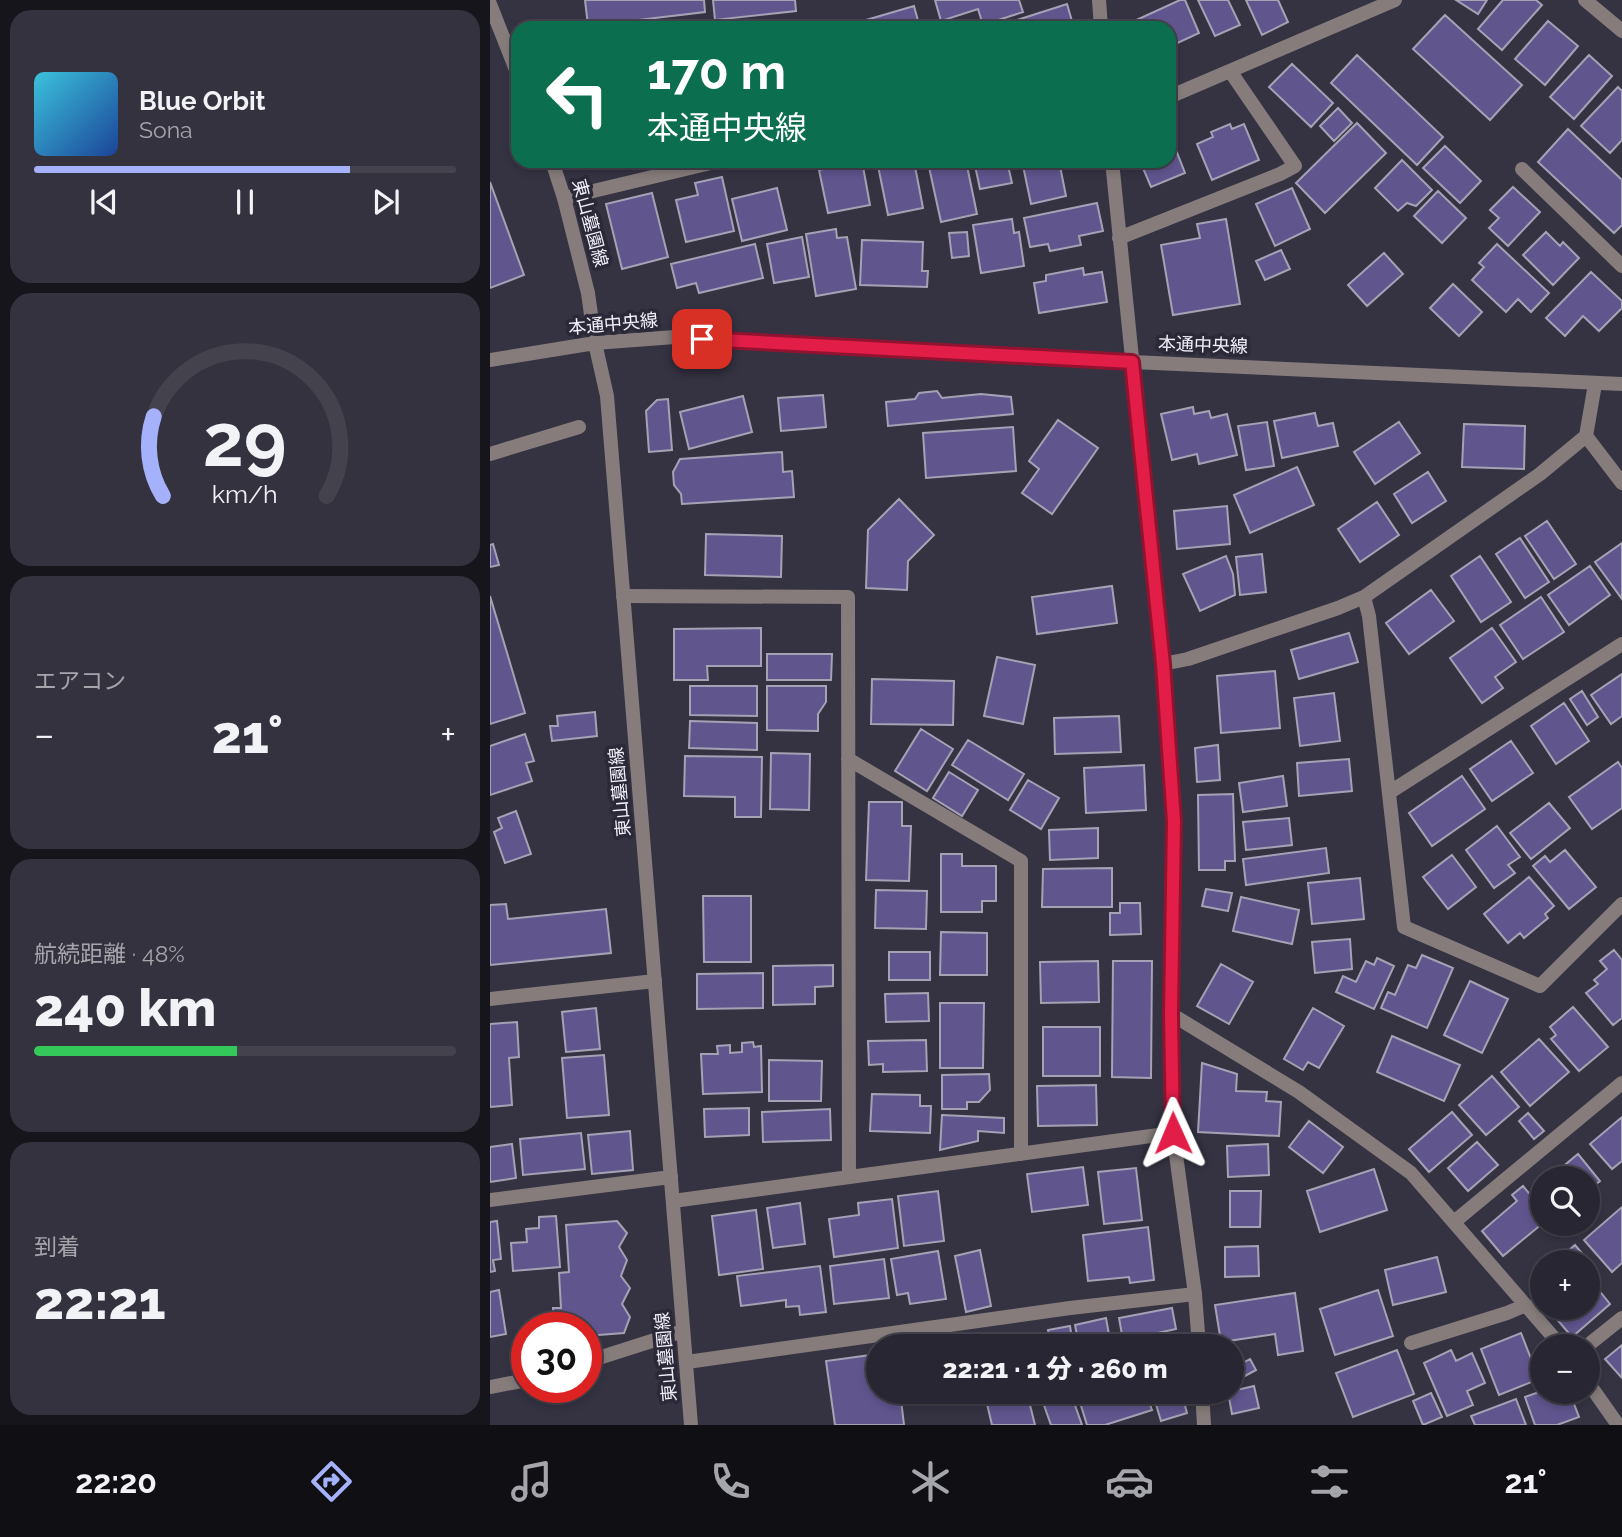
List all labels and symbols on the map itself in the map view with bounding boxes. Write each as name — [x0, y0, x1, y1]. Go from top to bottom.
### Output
street label: 東山墓園線 — [569, 177, 612, 269]
street label: 本通中央線 — [567, 309, 659, 338]
pin — [672, 309, 732, 369]
street label: 本通中央線 — [1158, 332, 1248, 357]
street label: 東山墓園線 — [605, 746, 634, 838]
position arrow — [1136, 1096, 1210, 1170]
street label: 東山墓園線 — [651, 1311, 680, 1403]
speed limit sign: 30 — [511, 1312, 602, 1403]

